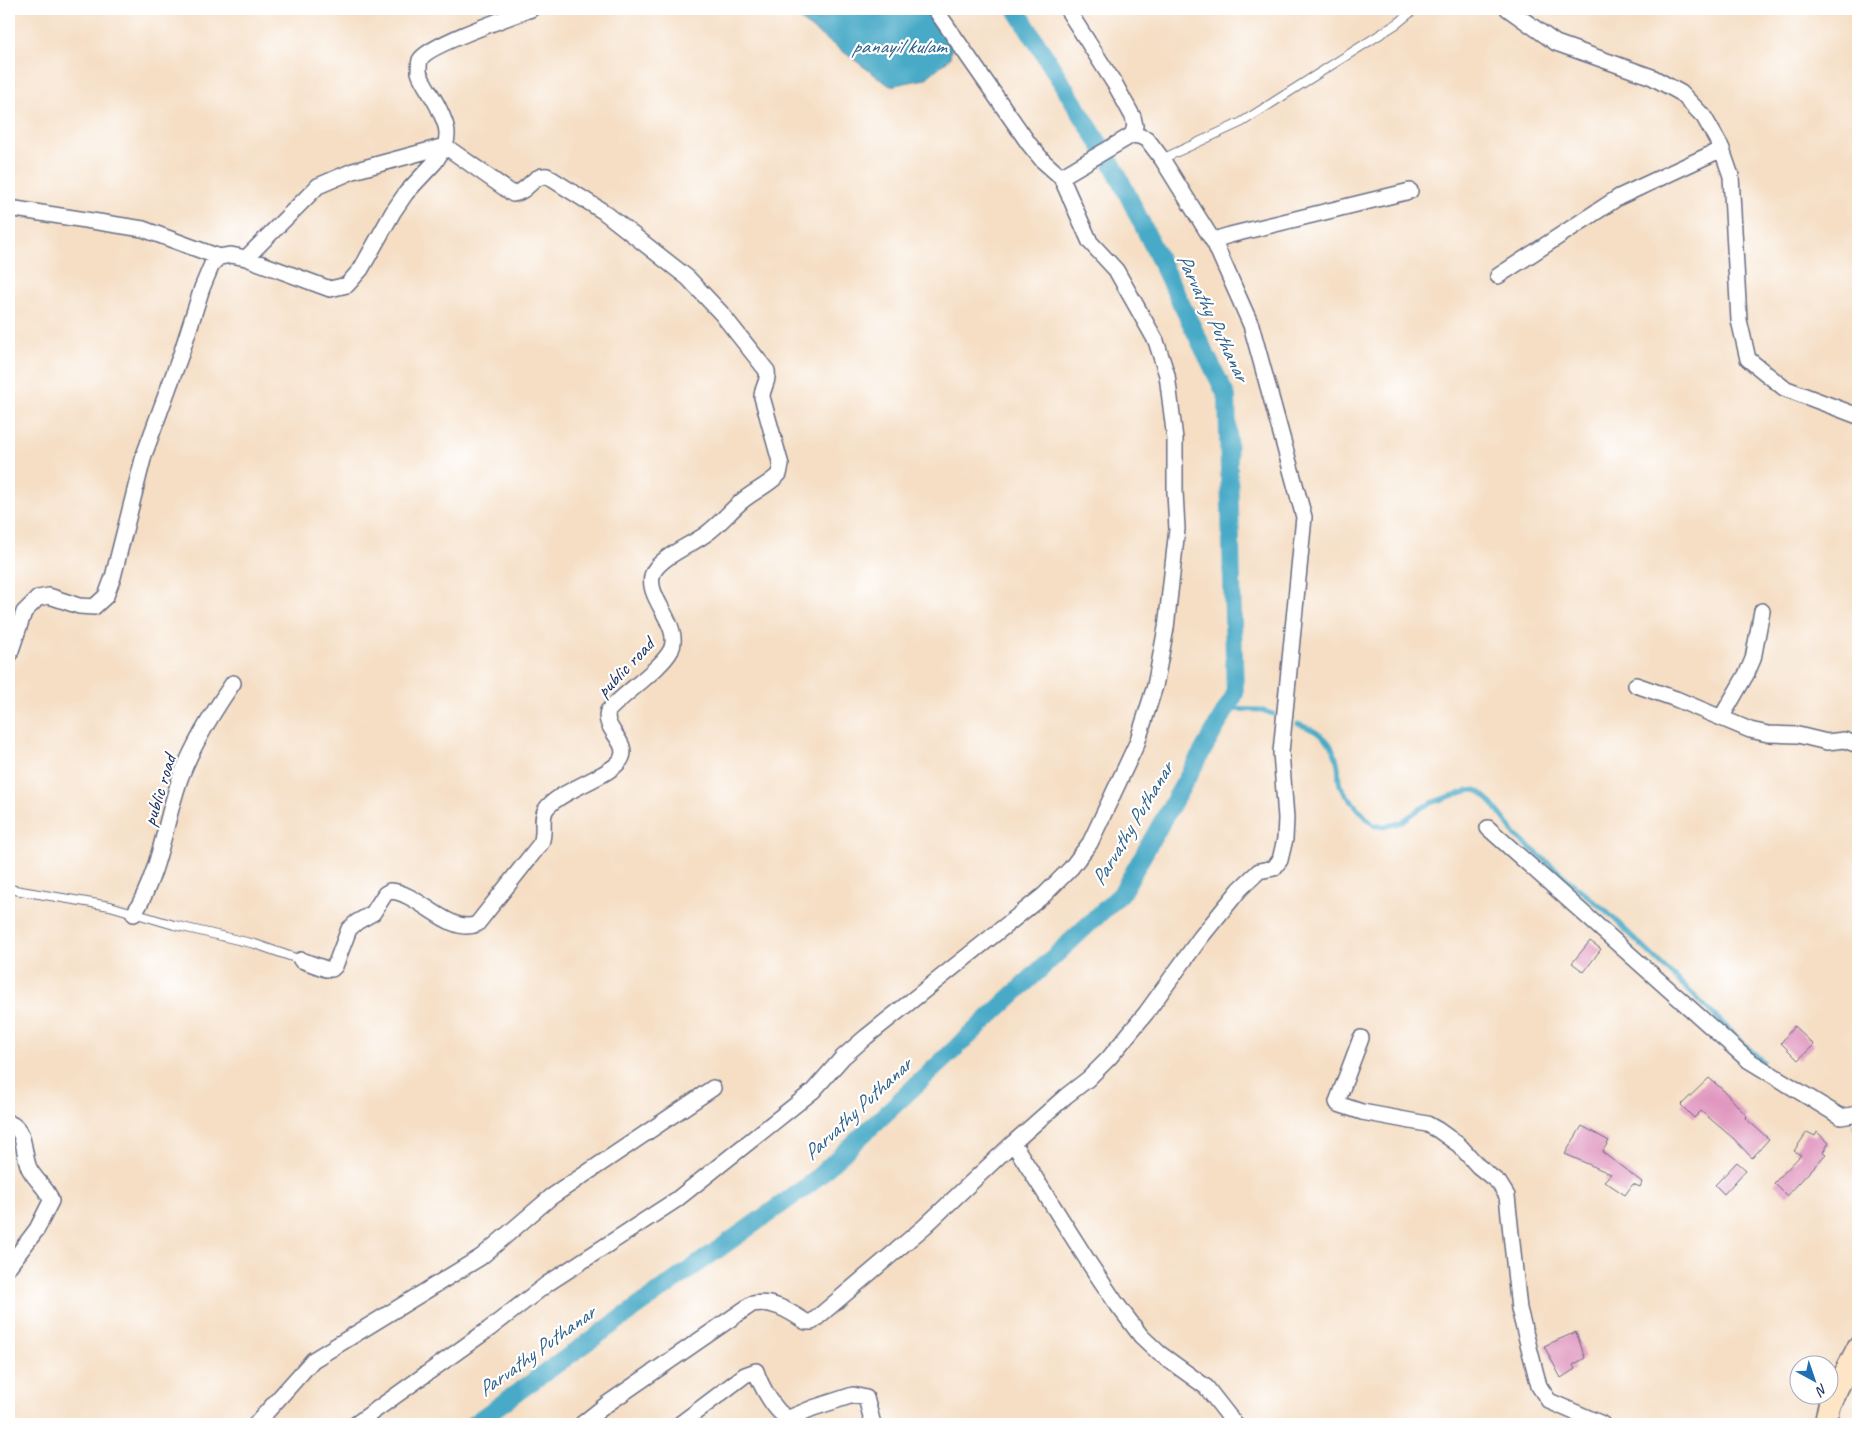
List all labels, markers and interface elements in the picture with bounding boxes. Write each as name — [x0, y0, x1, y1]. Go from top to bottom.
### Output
water label: panayil kulam — [851, 33, 948, 59]
water label: Parvathy Puthanar — [1171, 249, 1257, 388]
street label: public road — [591, 630, 662, 702]
street label: public road — [137, 748, 183, 829]
water label: Parvathy Puthanar — [1085, 755, 1181, 890]
water label: Parvathy Puthanar — [798, 1050, 919, 1166]
water label: Parvathy Puthanar — [472, 1298, 602, 1402]
north arrow — [1790, 1356, 1840, 1406]
text: N — [1811, 1380, 1831, 1400]

